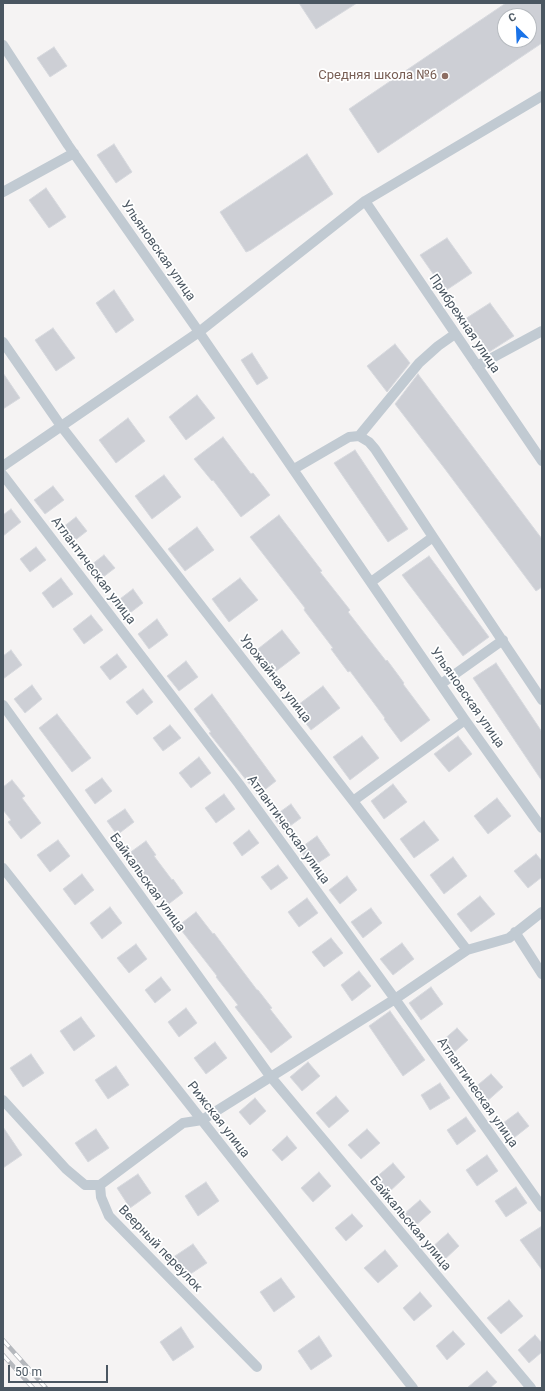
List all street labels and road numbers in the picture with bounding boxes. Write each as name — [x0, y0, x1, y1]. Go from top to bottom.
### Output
street label: Ульяновская улица — [118, 198, 198, 304]
street label: Прибрежная улица — [425, 272, 503, 376]
street label: Атлантическая улица — [47, 514, 139, 628]
street label: Урожайная улица — [236, 632, 314, 726]
street label: Ульяновская улица — [427, 645, 507, 751]
street label: Атлантическая улица — [243, 773, 333, 887]
street label: Байкальская улица — [106, 831, 188, 935]
street label: Атлантическая улица — [433, 1035, 521, 1151]
street label: Рижская улица — [183, 1079, 253, 1161]
street label: Байкальская улица — [366, 1174, 454, 1274]
street label: Веерный переулок — [115, 1203, 205, 1295]

